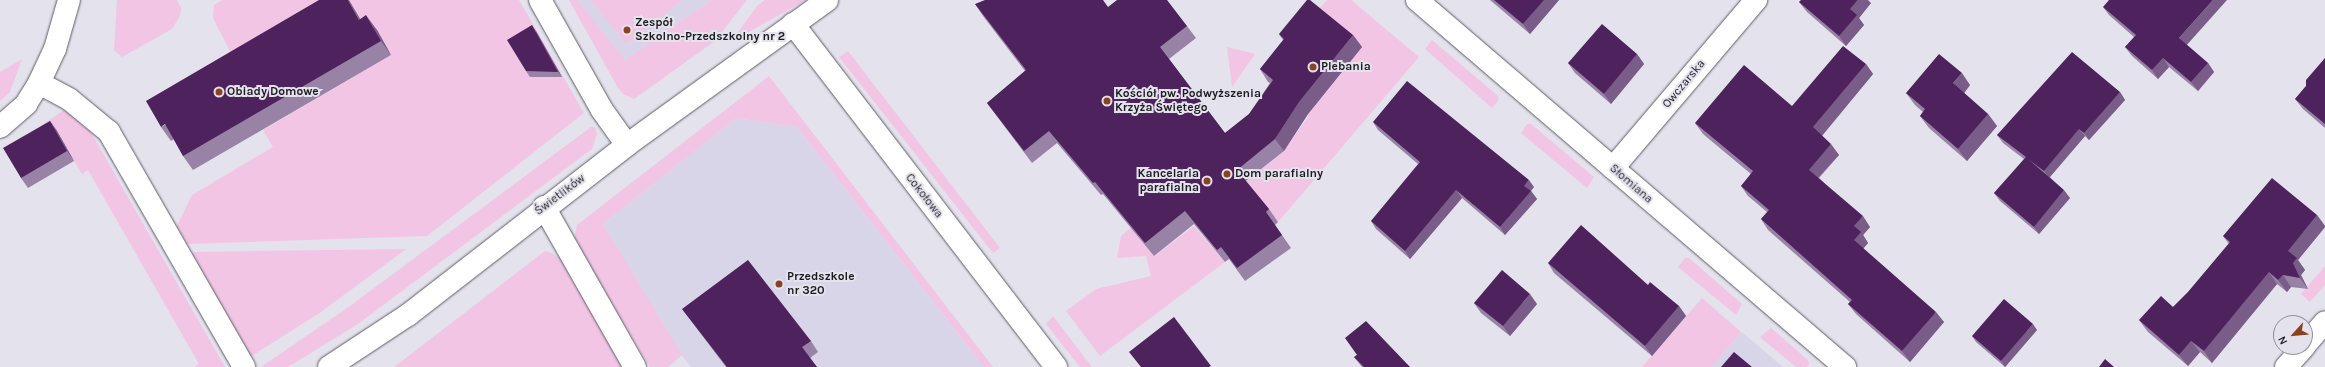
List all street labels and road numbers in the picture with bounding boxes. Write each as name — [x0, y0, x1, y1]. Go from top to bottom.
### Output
street label: Owczarska — [1660, 57, 1708, 111]
street label: Słomiana — [1606, 161, 1656, 207]
street label: Świetlików — [532, 171, 588, 219]
street label: Cokołowa — [902, 171, 946, 221]

